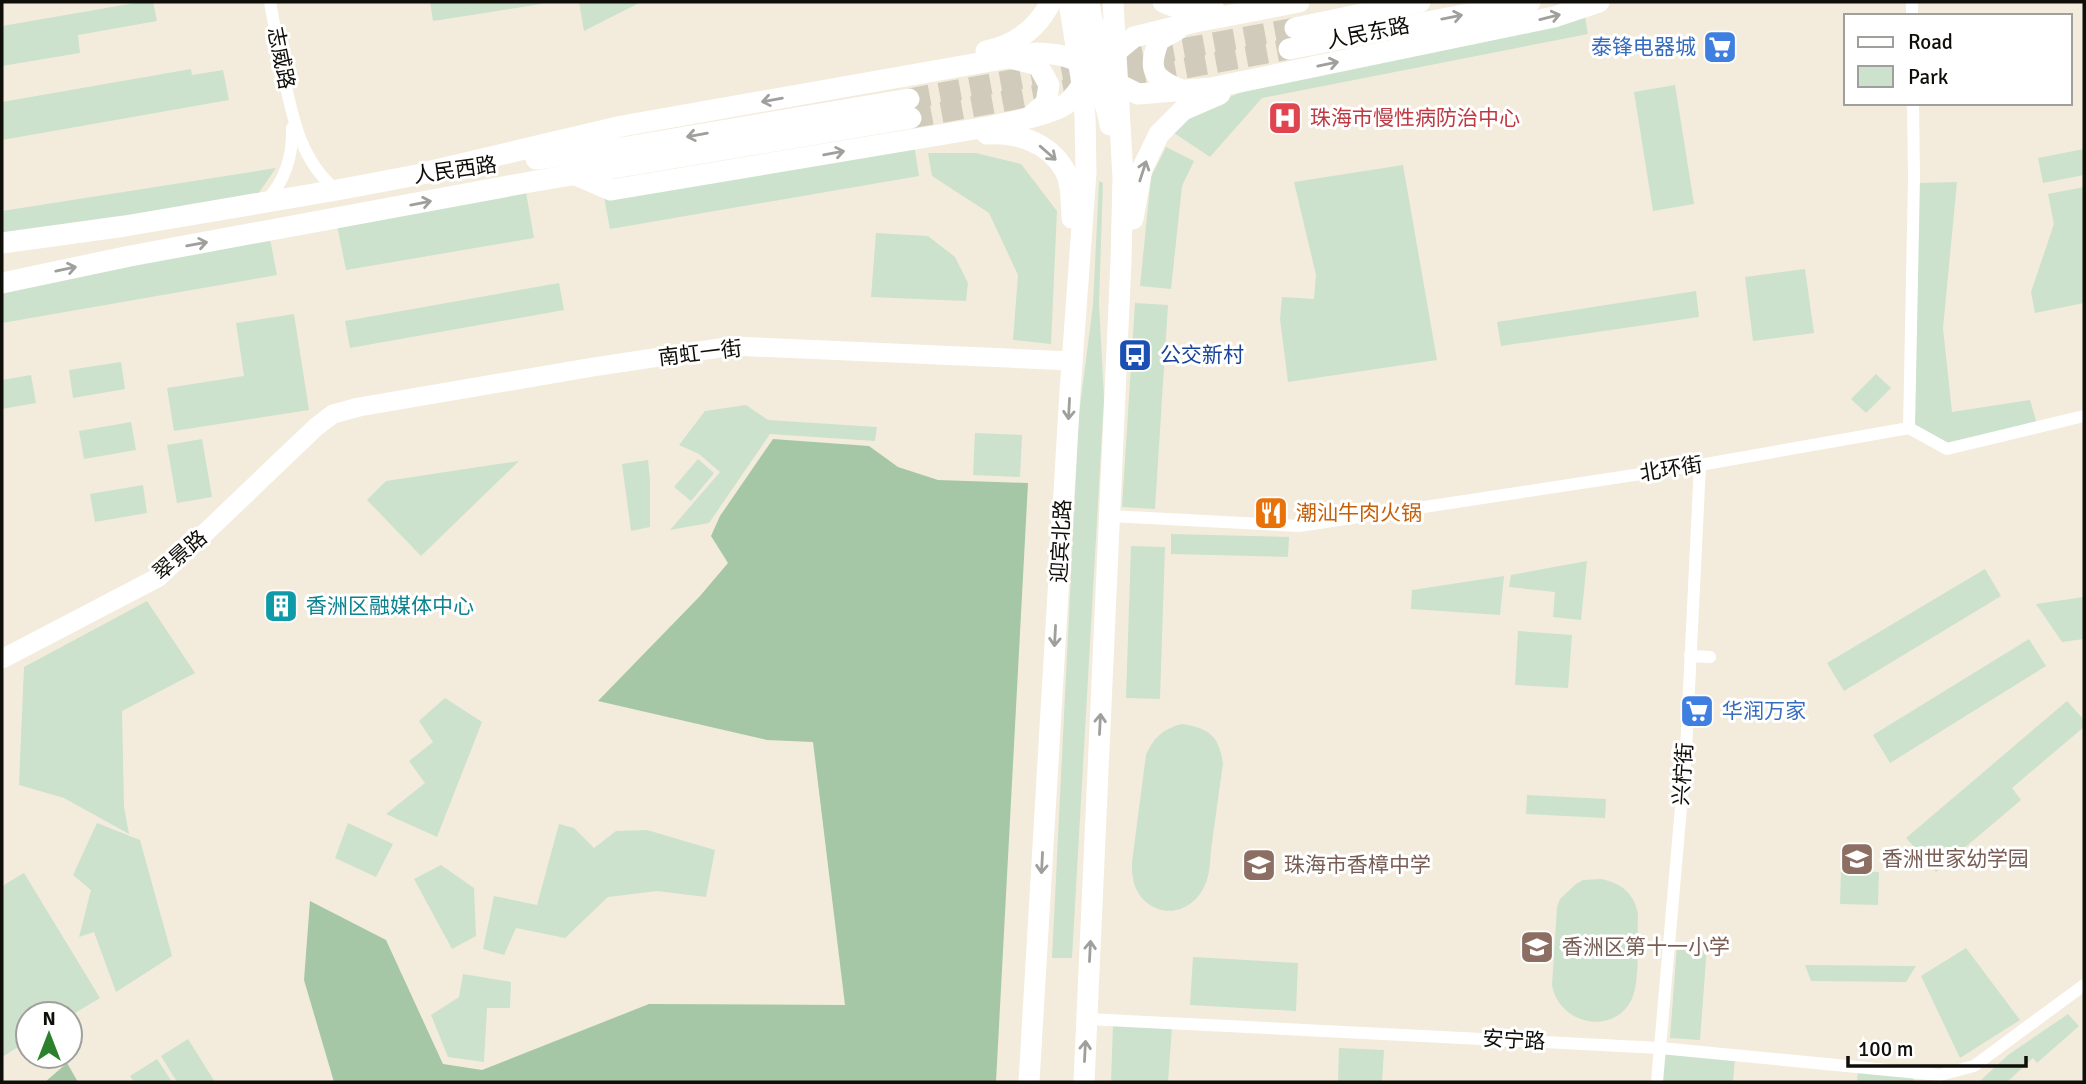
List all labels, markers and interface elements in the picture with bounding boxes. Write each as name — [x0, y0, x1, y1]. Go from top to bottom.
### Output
one-way arrow — [1440, 10, 1463, 23]
one-way arrow — [1539, 10, 1561, 23]
street label: 人民东路 — [1324, 12, 1412, 54]
legend — [1844, 14, 2072, 105]
street label: 志威路 — [262, 25, 300, 91]
supermarket icon: 泰锋电器城 — [1701, 28, 1739, 66]
text: Road — [1908, 29, 1953, 55]
place label: 泰锋电器城 — [1591, 34, 1696, 60]
one-way arrow — [1316, 56, 1339, 70]
text: Park — [1908, 64, 1949, 90]
one-way arrow — [761, 94, 784, 107]
hospital icon: 珠海市慢性病防治中心 — [1266, 99, 1304, 137]
place label: 珠海市慢性病防治中心 — [1310, 105, 1520, 131]
one-way arrow — [686, 129, 709, 142]
one-way arrow — [1039, 145, 1057, 161]
one-way arrow — [822, 146, 845, 159]
street label: 人民西路 — [412, 151, 498, 189]
one-way arrow — [1137, 161, 1150, 183]
one-way arrow — [409, 195, 432, 209]
one-way arrow — [185, 237, 208, 250]
one-way arrow — [54, 262, 77, 276]
street label: 南虹一街 — [657, 335, 743, 371]
bus stop icon: 公交新村 — [1116, 336, 1154, 374]
place label: 公交新村 — [1160, 342, 1244, 368]
one-way arrow — [1062, 397, 1075, 420]
street label: 北环街 — [1638, 451, 1704, 487]
restaurant icon: 潮汕牛肉火锅 — [1252, 494, 1290, 532]
street label: 迎宾北路 — [1046, 498, 1076, 584]
place label: 潮汕牛肉火锅 — [1296, 500, 1422, 526]
street label: 翠景路 — [148, 525, 212, 585]
building icon: 香洲区融媒体中心 — [262, 587, 300, 625]
place label: 香洲区融媒体中心 — [306, 593, 474, 619]
one-way arrow — [1048, 624, 1061, 647]
supermarket icon: 华润万家 — [1678, 692, 1716, 730]
place label: 华润万家 — [1722, 698, 1806, 724]
one-way arrow — [1094, 712, 1107, 735]
street label: 兴柠街 — [1668, 742, 1698, 806]
school or university icon: 香洲世家幼学园 — [1838, 840, 1876, 878]
school or university icon: 珠海市香樟中学 — [1240, 846, 1278, 884]
place label: 香洲世家幼学园 — [1882, 846, 2029, 872]
one-way arrow — [1035, 851, 1048, 874]
place label: 珠海市香樟中学 — [1284, 852, 1431, 878]
school or university icon: 香洲区第十一小学 — [1518, 928, 1556, 966]
place label: 香洲区第十一小学 — [1562, 934, 1730, 960]
one-way arrow — [1083, 940, 1096, 963]
north arrow — [14, 1000, 84, 1070]
text: N — [42, 1007, 56, 1031]
scale bar — [1848, 1024, 2026, 1068]
street label: 安宁路 — [1482, 1025, 1546, 1055]
text: 100 m — [1858, 1036, 1913, 1062]
one-way arrow — [1079, 1039, 1092, 1062]

